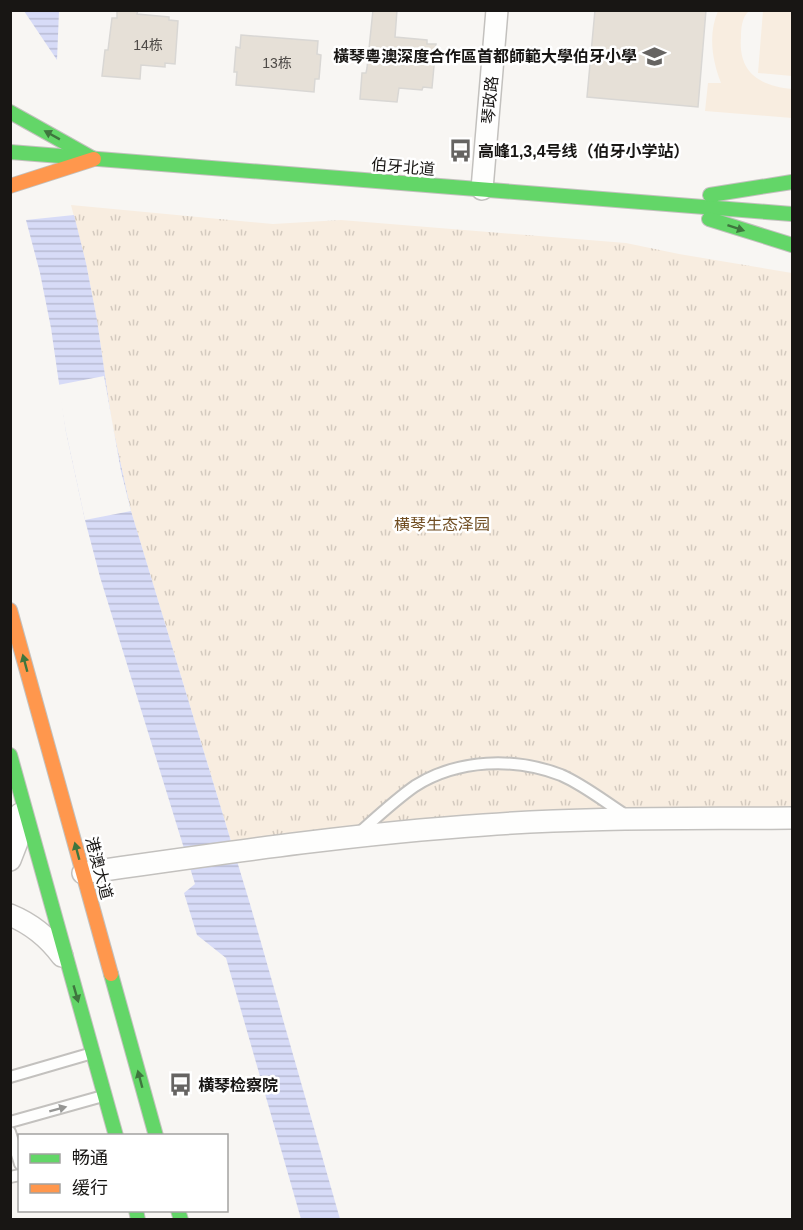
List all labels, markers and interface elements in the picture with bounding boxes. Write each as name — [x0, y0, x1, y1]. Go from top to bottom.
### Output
house number: 14栋 — [133, 37, 163, 53]
school or university icon: 橫琴粵澳深度合作區首都師範大學伯牙小學 — [642, 43, 668, 69]
place label: 橫琴粵澳深度合作區首都師範大學伯牙小學 — [333, 47, 637, 65]
house number: 13栋 — [262, 55, 292, 71]
street label: 琴政路 — [479, 75, 501, 125]
one-way arrow — [44, 130, 61, 140]
bus stop icon: 高峰1,3,4号线（伯牙小学站） — [447, 138, 473, 164]
place label: 高峰1,3,4号线（伯牙小学站） — [478, 142, 690, 160]
street label: 伯牙北道 — [370, 156, 436, 178]
one-way arrow — [727, 224, 745, 233]
park label: 横琴生态泽园 — [394, 516, 490, 533]
one-way arrow — [20, 654, 29, 672]
street label: 港澳大道 — [83, 835, 115, 901]
one-way arrow — [72, 842, 81, 860]
one-way arrow — [72, 985, 81, 1003]
one-way arrow — [135, 1070, 145, 1088]
bus stop icon: 横琴检察院 — [167, 1072, 193, 1098]
place label: 横琴检察院 — [198, 1076, 278, 1094]
one-way arrow — [48, 1103, 67, 1113]
legend — [18, 1134, 228, 1212]
text: 畅通 — [72, 1148, 108, 1168]
text: 缓行 — [72, 1178, 108, 1198]

